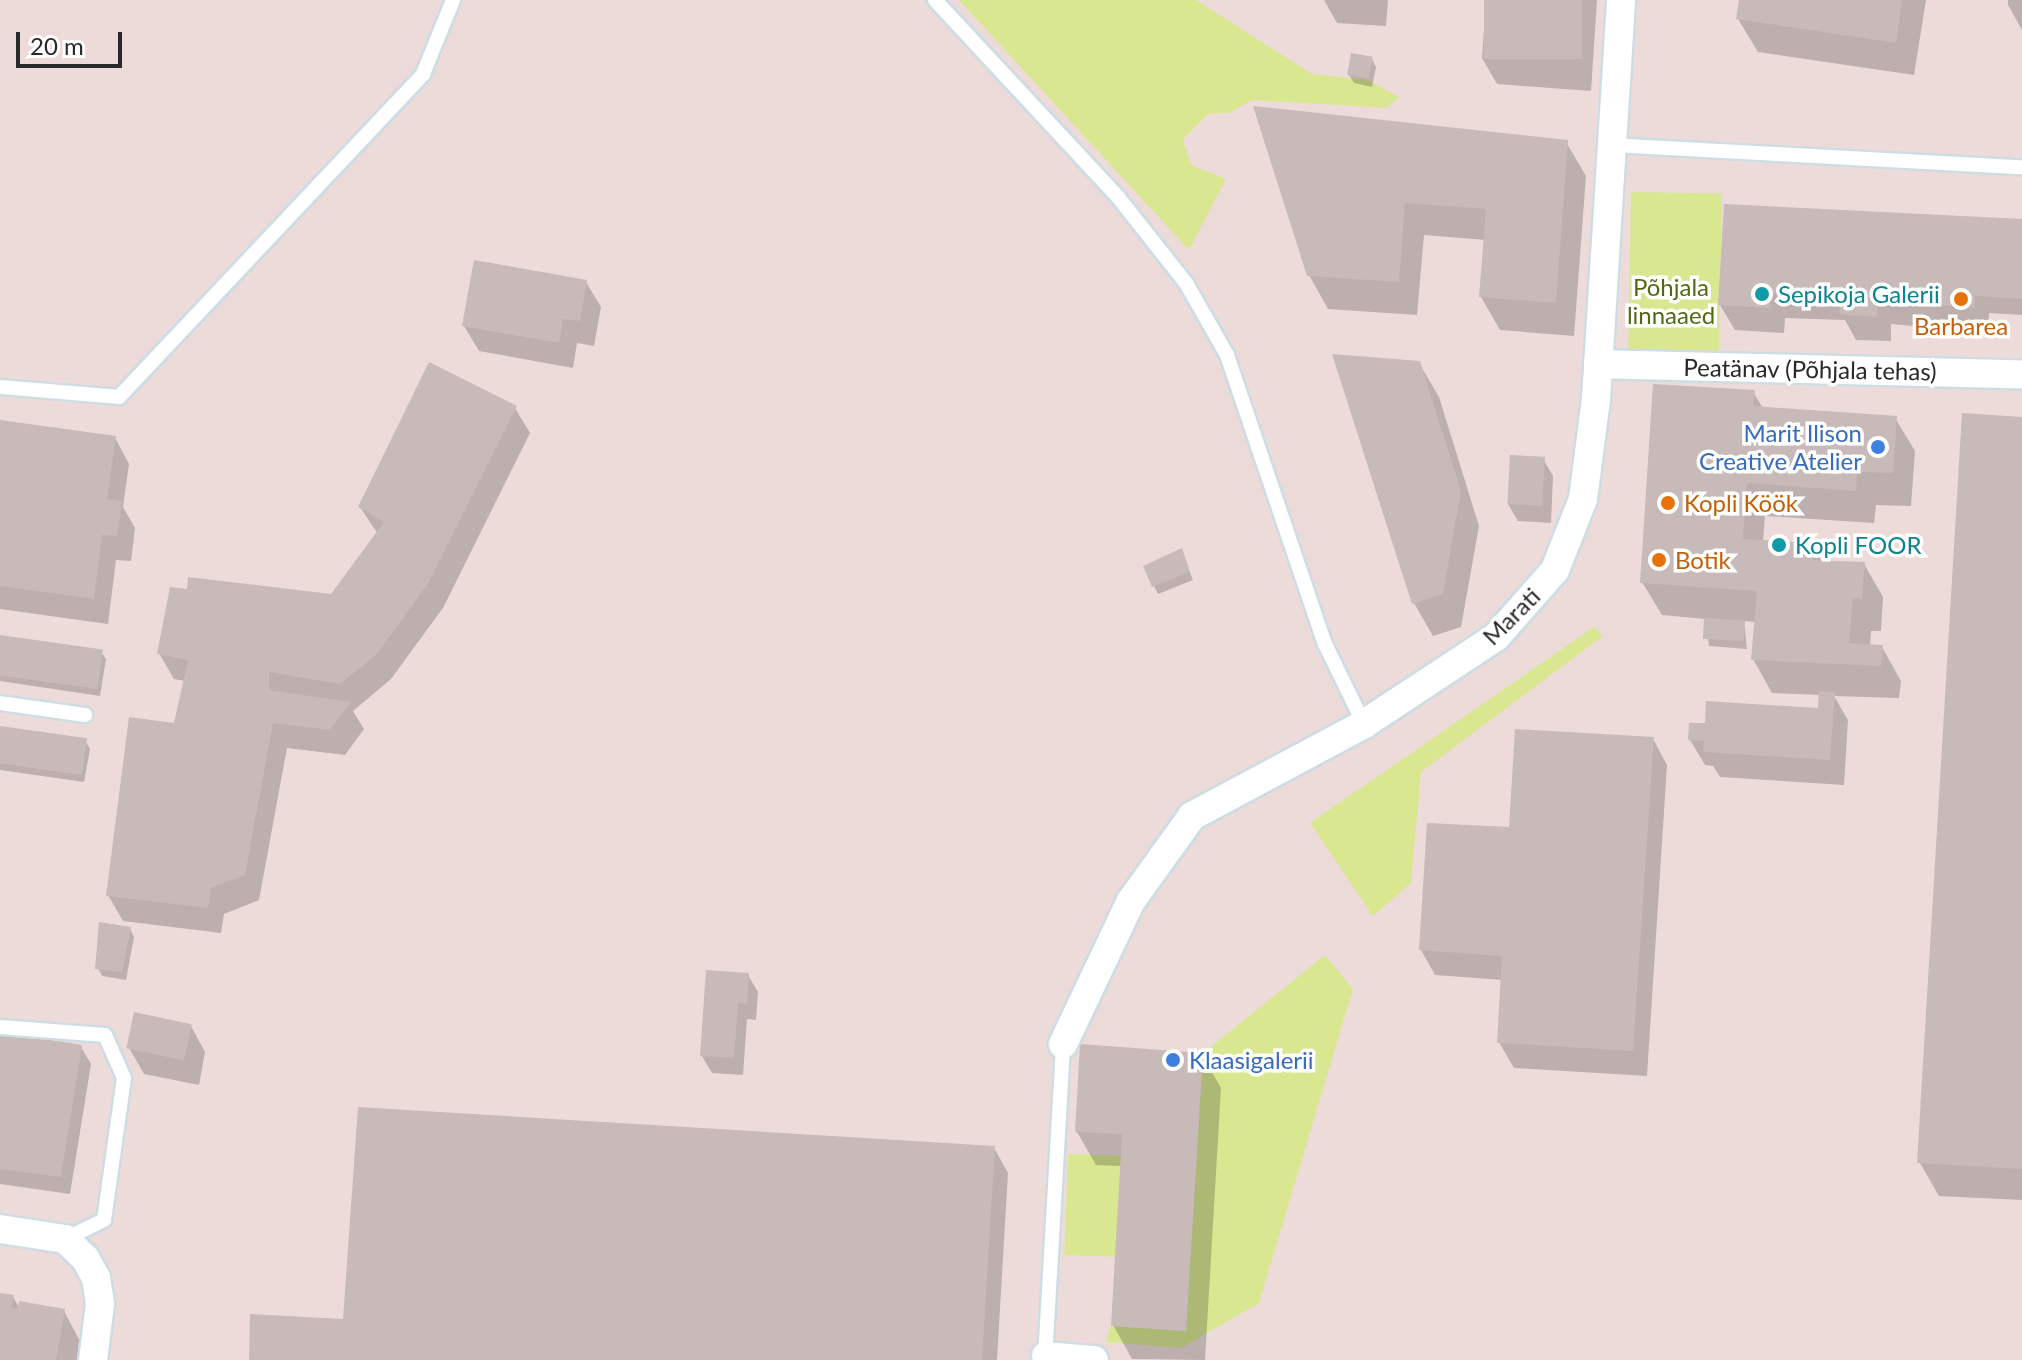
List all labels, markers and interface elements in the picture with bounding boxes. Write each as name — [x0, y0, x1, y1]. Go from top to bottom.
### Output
scale bar — [20, 16, 126, 66]
text: 20 m — [30, 31, 84, 60]
park label: Põhjala linnaaed — [1627, 273, 1715, 329]
place label: Sepikoja Galerii — [1778, 280, 1940, 308]
marker: Sepikoja Galerii — [1753, 285, 1771, 303]
marker: Barbarea — [1952, 290, 1970, 308]
place label: Barbarea — [1914, 312, 2008, 340]
street label: Peatänav (Põhjala tehas) — [1683, 352, 1937, 386]
place label: Marit Ilison Creative Atelier — [1698, 419, 1862, 475]
marker: Marit Ilison Creative Atelier — [1869, 438, 1887, 456]
place label: Kopli Köök — [1684, 489, 1798, 517]
marker: Kopli Köök — [1659, 494, 1677, 512]
place label: Kopli FOOR — [1795, 531, 1921, 559]
marker: Kopli FOOR — [1770, 536, 1788, 554]
place label: Botik — [1675, 546, 1731, 574]
marker: Botik — [1650, 551, 1668, 569]
street label: Marati — [1476, 581, 1546, 651]
place label: Klaasigalerii — [1189, 1046, 1314, 1074]
marker: Klaasigalerii — [1164, 1051, 1182, 1069]

